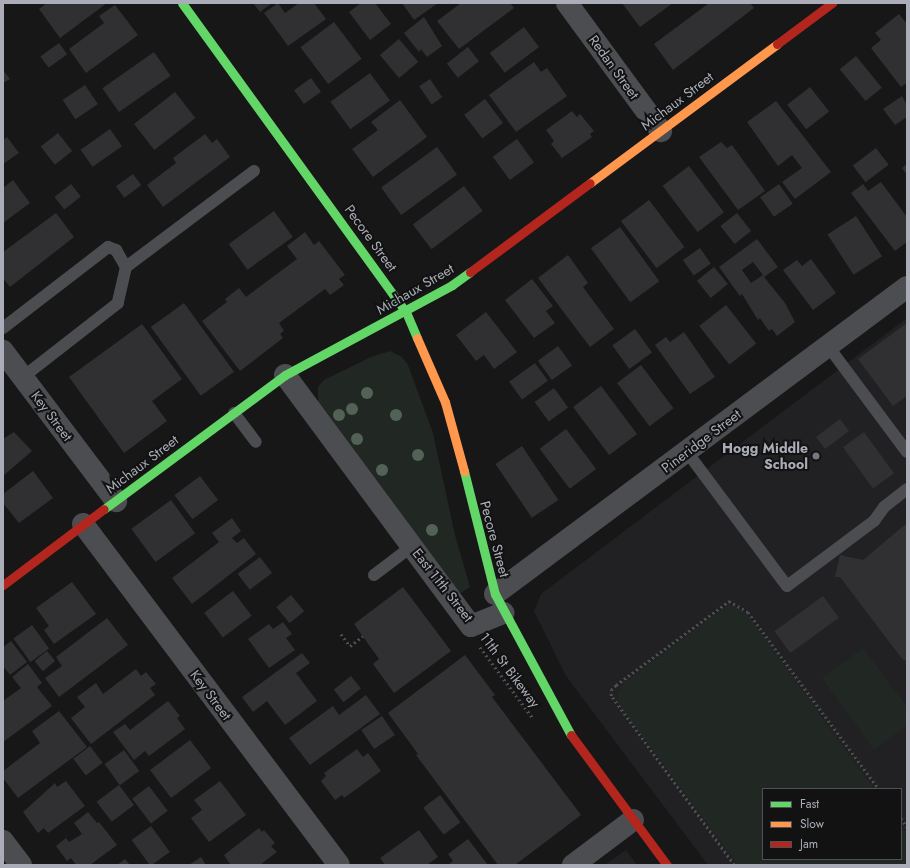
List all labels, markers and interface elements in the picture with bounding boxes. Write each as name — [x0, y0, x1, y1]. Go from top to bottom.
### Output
street label: Redan Street — [585, 32, 643, 102]
street label: Michaux Street — [637, 68, 717, 134]
street label: Pecore Street — [341, 201, 401, 275]
street label: Michaux Street — [373, 260, 457, 318]
street label: Key Street — [28, 388, 76, 444]
street label: Pineridge Street — [658, 406, 744, 476]
street label: Michaux Street — [102, 431, 182, 497]
place label: Hogg Middle School — [722, 440, 808, 472]
marker: Hogg Middle School — [811, 451, 821, 461]
street label: Pecore Street — [477, 499, 513, 579]
street label: East 11th Street — [409, 545, 477, 625]
street label: 11th St Bikeway — [476, 629, 544, 711]
street label: Key Street — [187, 667, 235, 723]
legend — [762, 788, 902, 860]
text: Fast — [800, 795, 819, 813]
text: Slow — [800, 815, 824, 833]
text: Jam — [800, 835, 818, 853]

